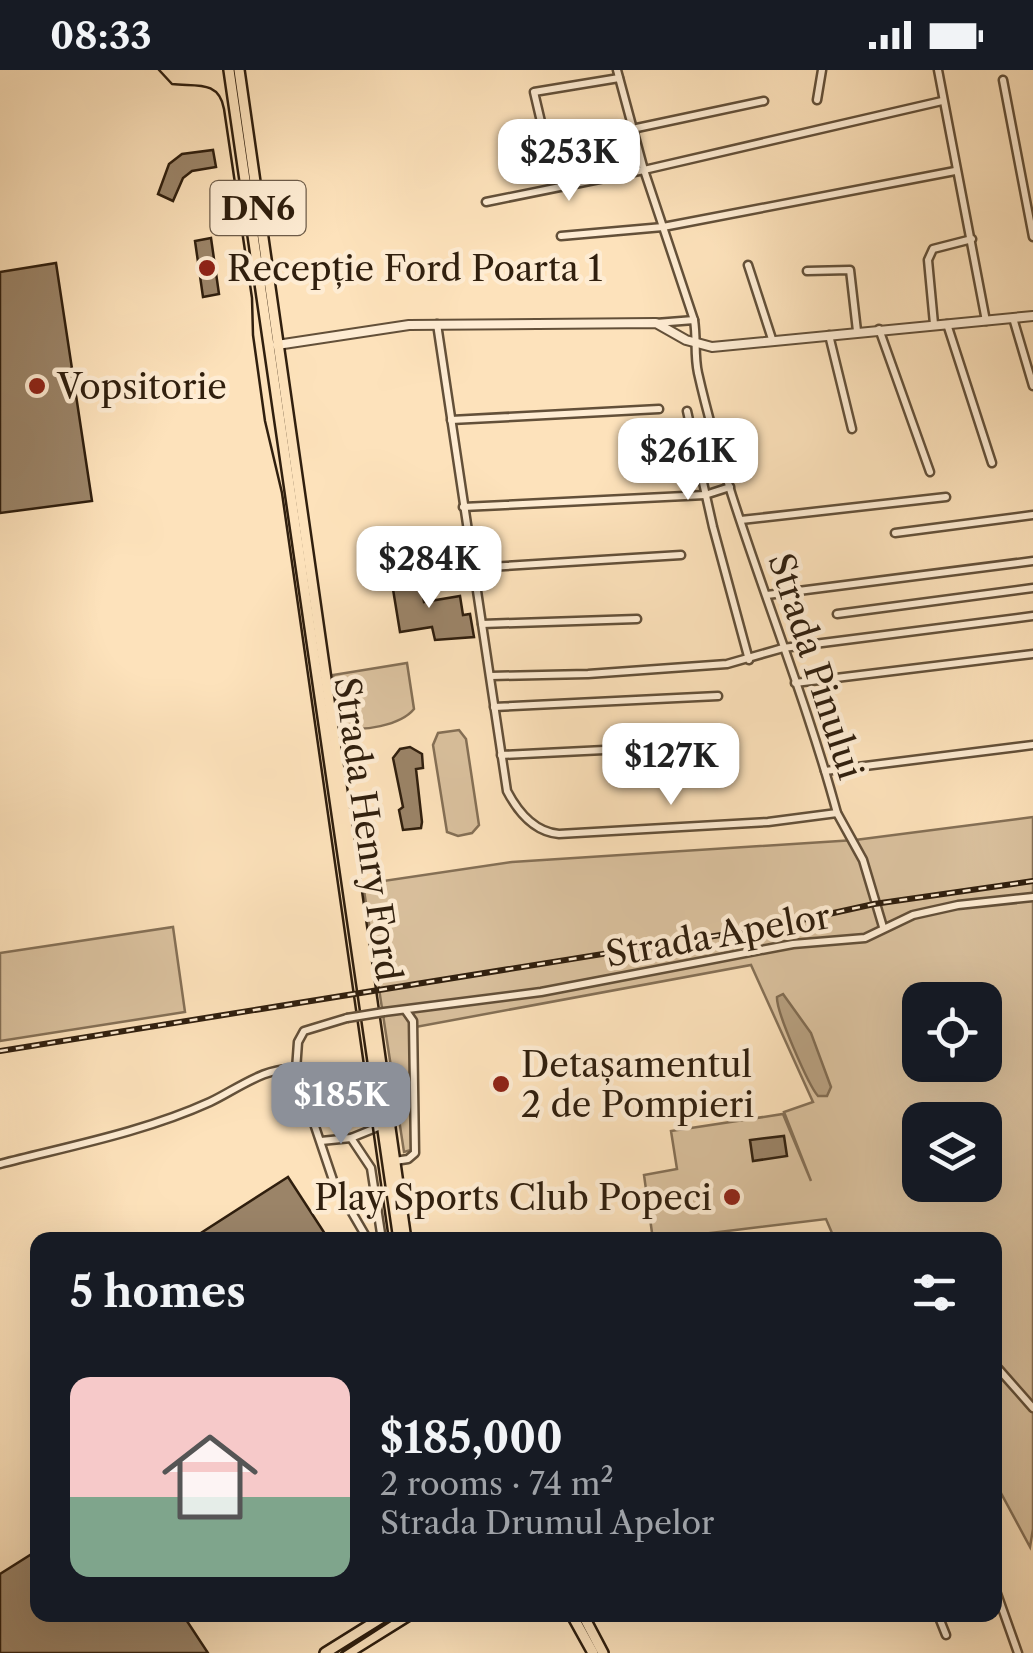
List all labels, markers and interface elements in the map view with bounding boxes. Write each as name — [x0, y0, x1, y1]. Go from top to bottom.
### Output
text: 08:33 — [50, 12, 152, 59]
pin: $253K — [499, 119, 639, 204]
text: $253K — [520, 132, 618, 171]
road number: DN6 — [210, 181, 306, 235]
place label: Recepție Ford Poarta 1 — [227, 247, 603, 290]
marker: Recepție Ford Poarta 1 — [196, 257, 218, 279]
place label: Vopsitorie — [56, 365, 227, 408]
marker: Vopsitorie — [26, 375, 48, 397]
pin: $261K — [618, 418, 758, 503]
text: $261K — [640, 431, 736, 470]
pin: $284K — [359, 526, 499, 611]
text: $284K — [379, 539, 480, 578]
street label: Strada Pinului — [759, 548, 873, 784]
street label: Strada Henry Ford — [325, 674, 411, 984]
pin: $127K — [601, 723, 741, 808]
text: $127K — [624, 736, 718, 775]
street label: Strada Apelor — [602, 894, 834, 976]
map controls — [902, 982, 1002, 1202]
button: locate — [902, 982, 1002, 1082]
place label: Detașamentul 2 de Pompieri — [521, 1043, 754, 1126]
pin: $185K — [271, 1062, 411, 1147]
marker: Detașamentul 2 de Pompieri — [490, 1073, 512, 1095]
text: $185K — [293, 1075, 389, 1114]
button: layers — [902, 1102, 1002, 1202]
place label: Play Sports Club Popeci — [314, 1176, 712, 1219]
marker: Play Sports Club Popeci — [721, 1186, 743, 1208]
icon: filters — [907, 1265, 962, 1320]
text: 5 homes — [70, 1266, 246, 1318]
text: $185,000 — [380, 1412, 563, 1464]
icon: home — [150, 1417, 270, 1537]
text: 2 rooms · 74 m² — [380, 1464, 614, 1503]
text: Strada Drumul Apelor — [380, 1503, 715, 1542]

